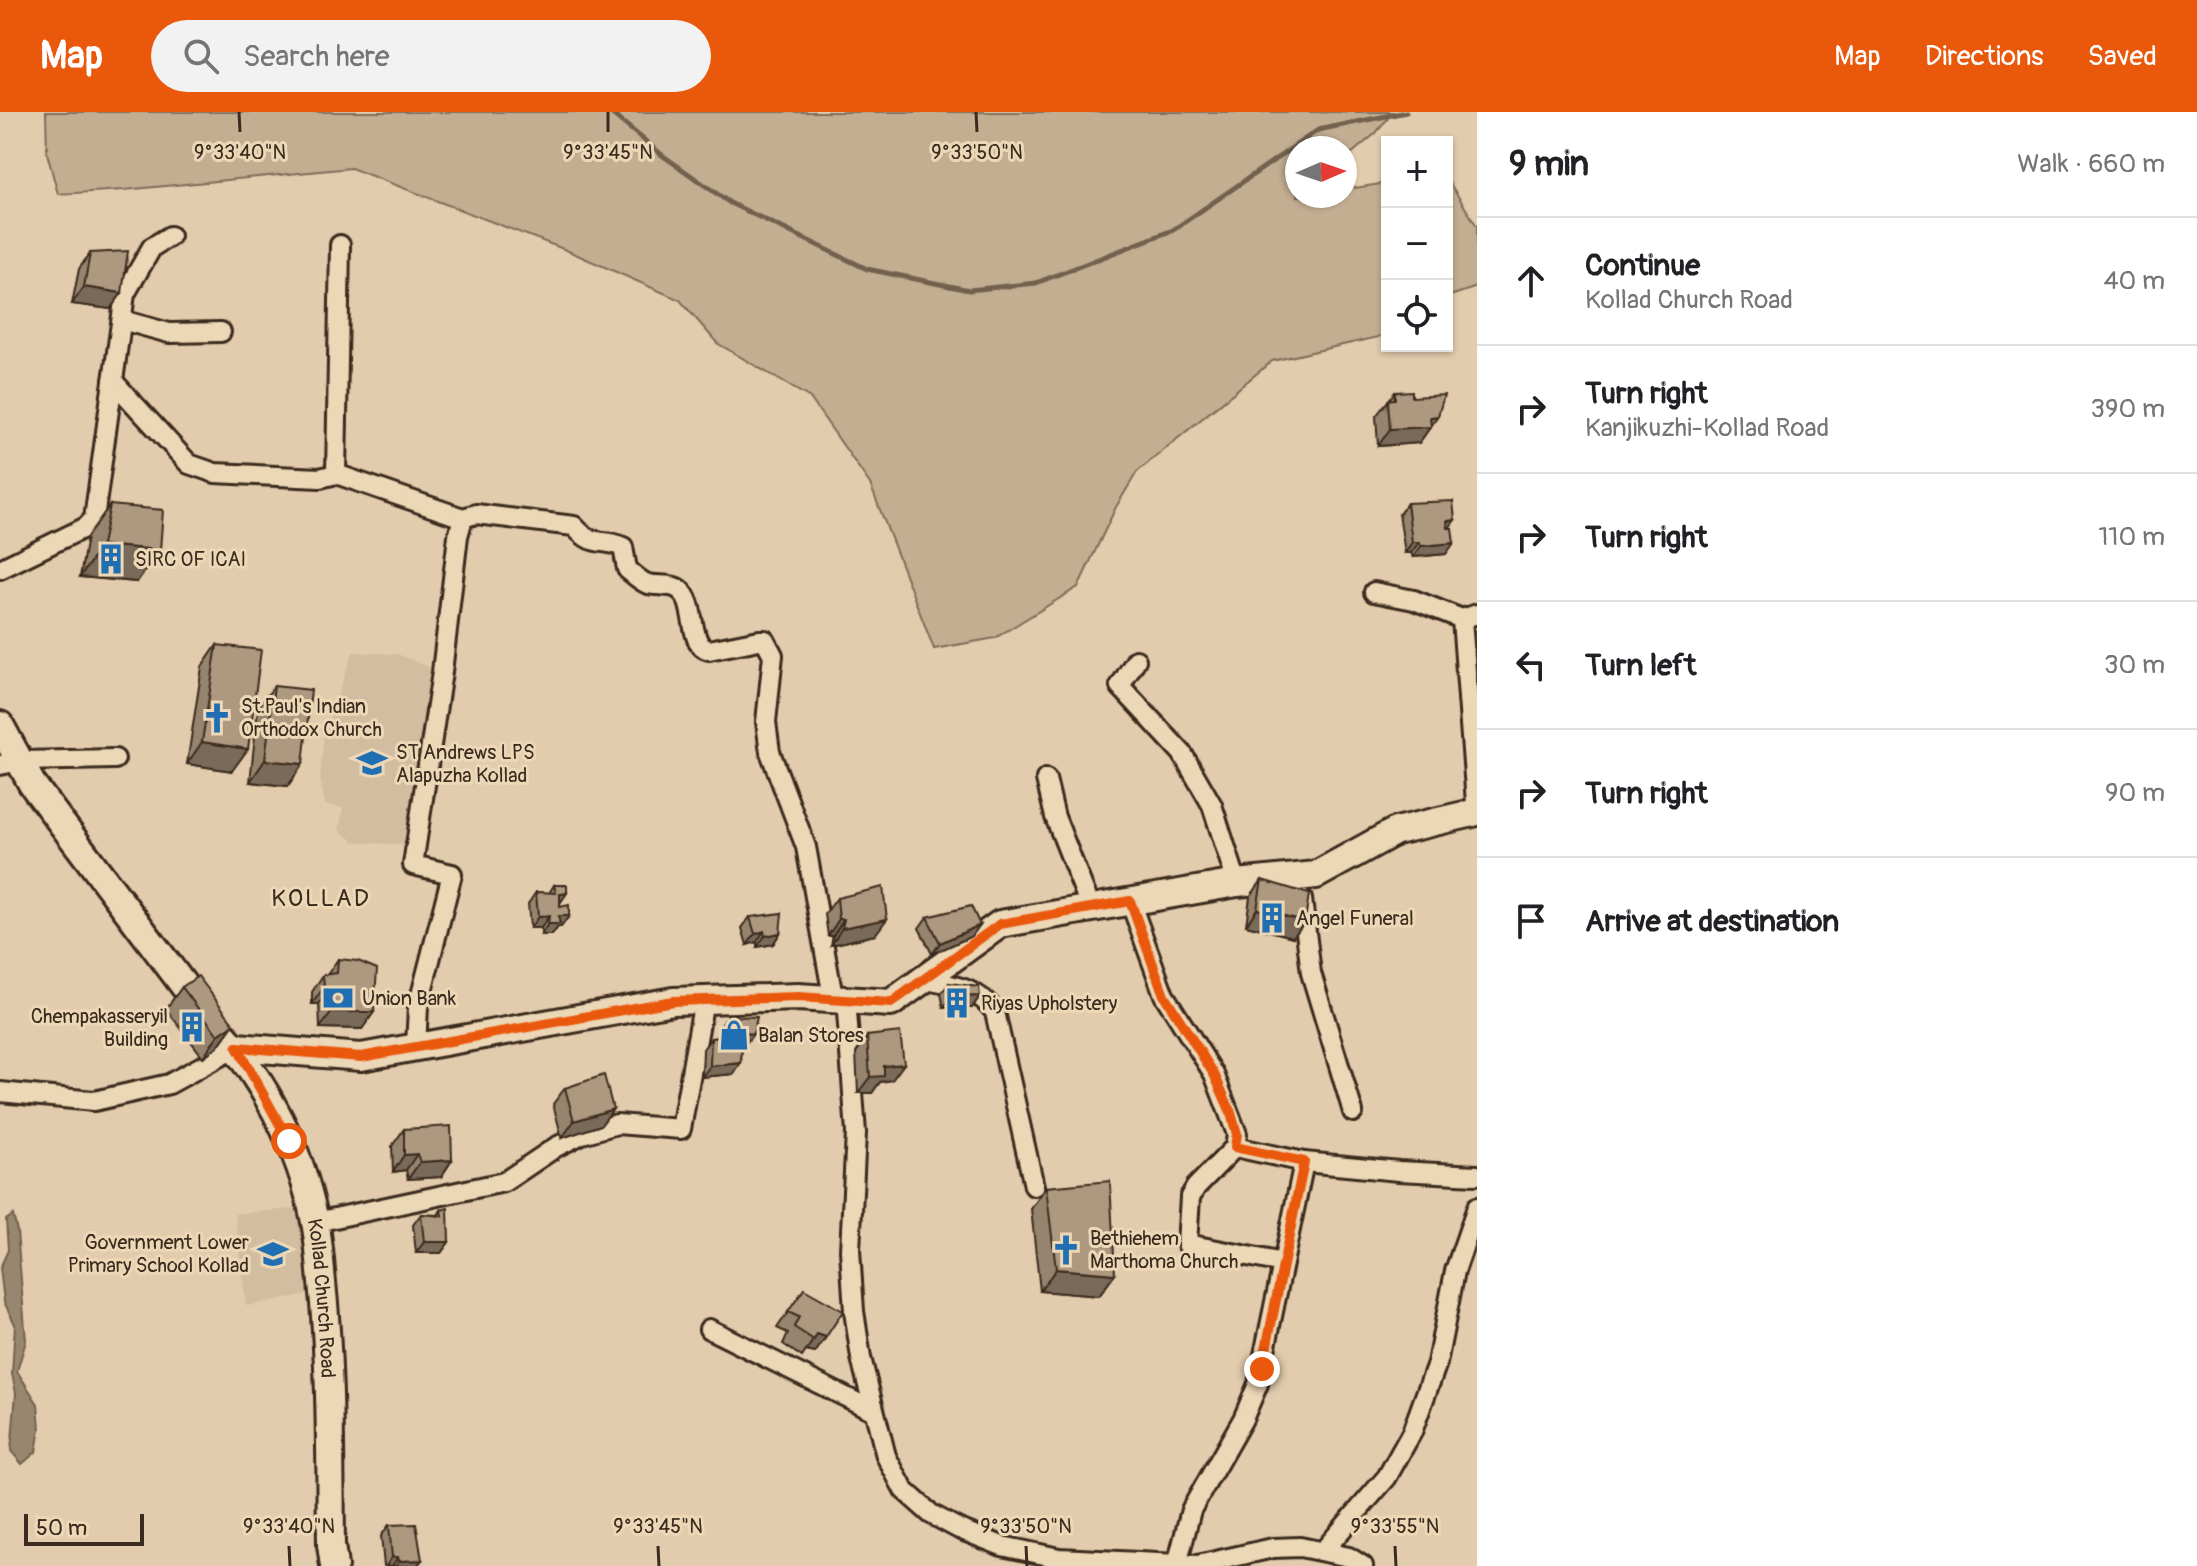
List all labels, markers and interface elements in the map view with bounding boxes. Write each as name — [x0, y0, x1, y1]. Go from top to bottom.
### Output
search box — [151, 20, 711, 92]
text: Map — [40, 32, 103, 80]
icon: search — [179, 34, 223, 78]
text: Search here — [243, 38, 390, 75]
text: Map — [1834, 39, 1881, 74]
text: Directions — [1925, 39, 2044, 74]
text: Saved — [2088, 39, 2157, 74]
north arrow — [1285, 136, 1357, 208]
map controls — [1381, 136, 1453, 352]
button: + — [1381, 136, 1453, 208]
text: 9°33'40"N — [194, 140, 286, 165]
text: 9°33'45"N — [563, 140, 653, 165]
text: 9°33'50"N — [931, 140, 1023, 165]
text: 9 min — [1509, 143, 1589, 186]
text: Walk · 660 m — [2017, 148, 2165, 180]
button: − — [1381, 208, 1453, 280]
text: Continue — [1585, 247, 1700, 284]
icon: ahead — [1509, 259, 1553, 303]
text: 40 m — [2103, 265, 2165, 297]
button: locate — [1381, 280, 1453, 352]
text: Kollad Church Road — [1585, 284, 1793, 316]
text: Turn right — [1585, 375, 1708, 412]
icon: right — [1509, 387, 1553, 431]
text: 390 m — [2091, 393, 2165, 425]
text: Kanjikuzhi-Kollad Road — [1585, 412, 1829, 444]
icon: right — [1509, 515, 1553, 559]
text: Turn right — [1585, 519, 1708, 556]
text: 110 m — [2098, 521, 2165, 553]
building icon: SIRC OF ICAI — [94, 542, 128, 576]
place label: SIRC OF ICAI — [135, 547, 246, 572]
icon: left — [1509, 643, 1553, 687]
text: Turn left — [1585, 647, 1696, 684]
text: 30 m — [2104, 649, 2165, 681]
place label: St.Paul's Indian Orthodox Church — [241, 694, 382, 742]
church icon: St.Paul's Indian Orthodox Church — [200, 701, 234, 735]
place label: ST Andrews LPS Alapuzha Kollad — [396, 740, 535, 788]
school or university icon: ST Andrews LPS Alapuzha Kollad — [355, 746, 389, 780]
icon: right — [1509, 771, 1553, 815]
text: Turn right — [1585, 775, 1708, 812]
text: 90 m — [2105, 777, 2165, 809]
district label: KOLLAD — [271, 884, 371, 913]
icon: arrive — [1509, 899, 1553, 943]
building icon: Angel Funeral — [1255, 901, 1289, 935]
text: Arrive at destination — [1585, 903, 1839, 940]
place label: Angel Funeral — [1296, 906, 1414, 931]
bank icon: Union Bank — [321, 981, 355, 1015]
place label: Union Bank — [362, 986, 457, 1011]
building icon: Riyas Upholstery — [940, 986, 974, 1020]
place label: Riyas Upholstery — [981, 991, 1118, 1016]
place label: Chempakasseryil Building — [31, 1004, 168, 1052]
building icon: Chempakasseryil Building — [175, 1010, 209, 1044]
shop icon: Balan Stores — [717, 1018, 751, 1052]
place label: Balan Stores — [758, 1023, 864, 1048]
route start — [271, 1123, 307, 1159]
street label: Kollad Church Road — [302, 1216, 340, 1378]
place label: Bethiehem Marthoma Church — [1090, 1226, 1238, 1274]
place label: Government Lower Primary School Kollad — [68, 1230, 249, 1278]
church icon: Bethiehem Marthoma Church — [1049, 1233, 1083, 1267]
school or university icon: Government Lower Primary School Kollad — [256, 1237, 290, 1271]
route end — [1244, 1351, 1280, 1387]
scale bar — [24, 1510, 144, 1546]
text: 50 m — [36, 1514, 87, 1542]
text: 9°33'40"N — [243, 1514, 335, 1539]
text: 9°33'45"N — [613, 1514, 703, 1539]
text: 9°33'50"N — [980, 1514, 1072, 1539]
text: 9°33'55"N — [1351, 1514, 1439, 1539]

